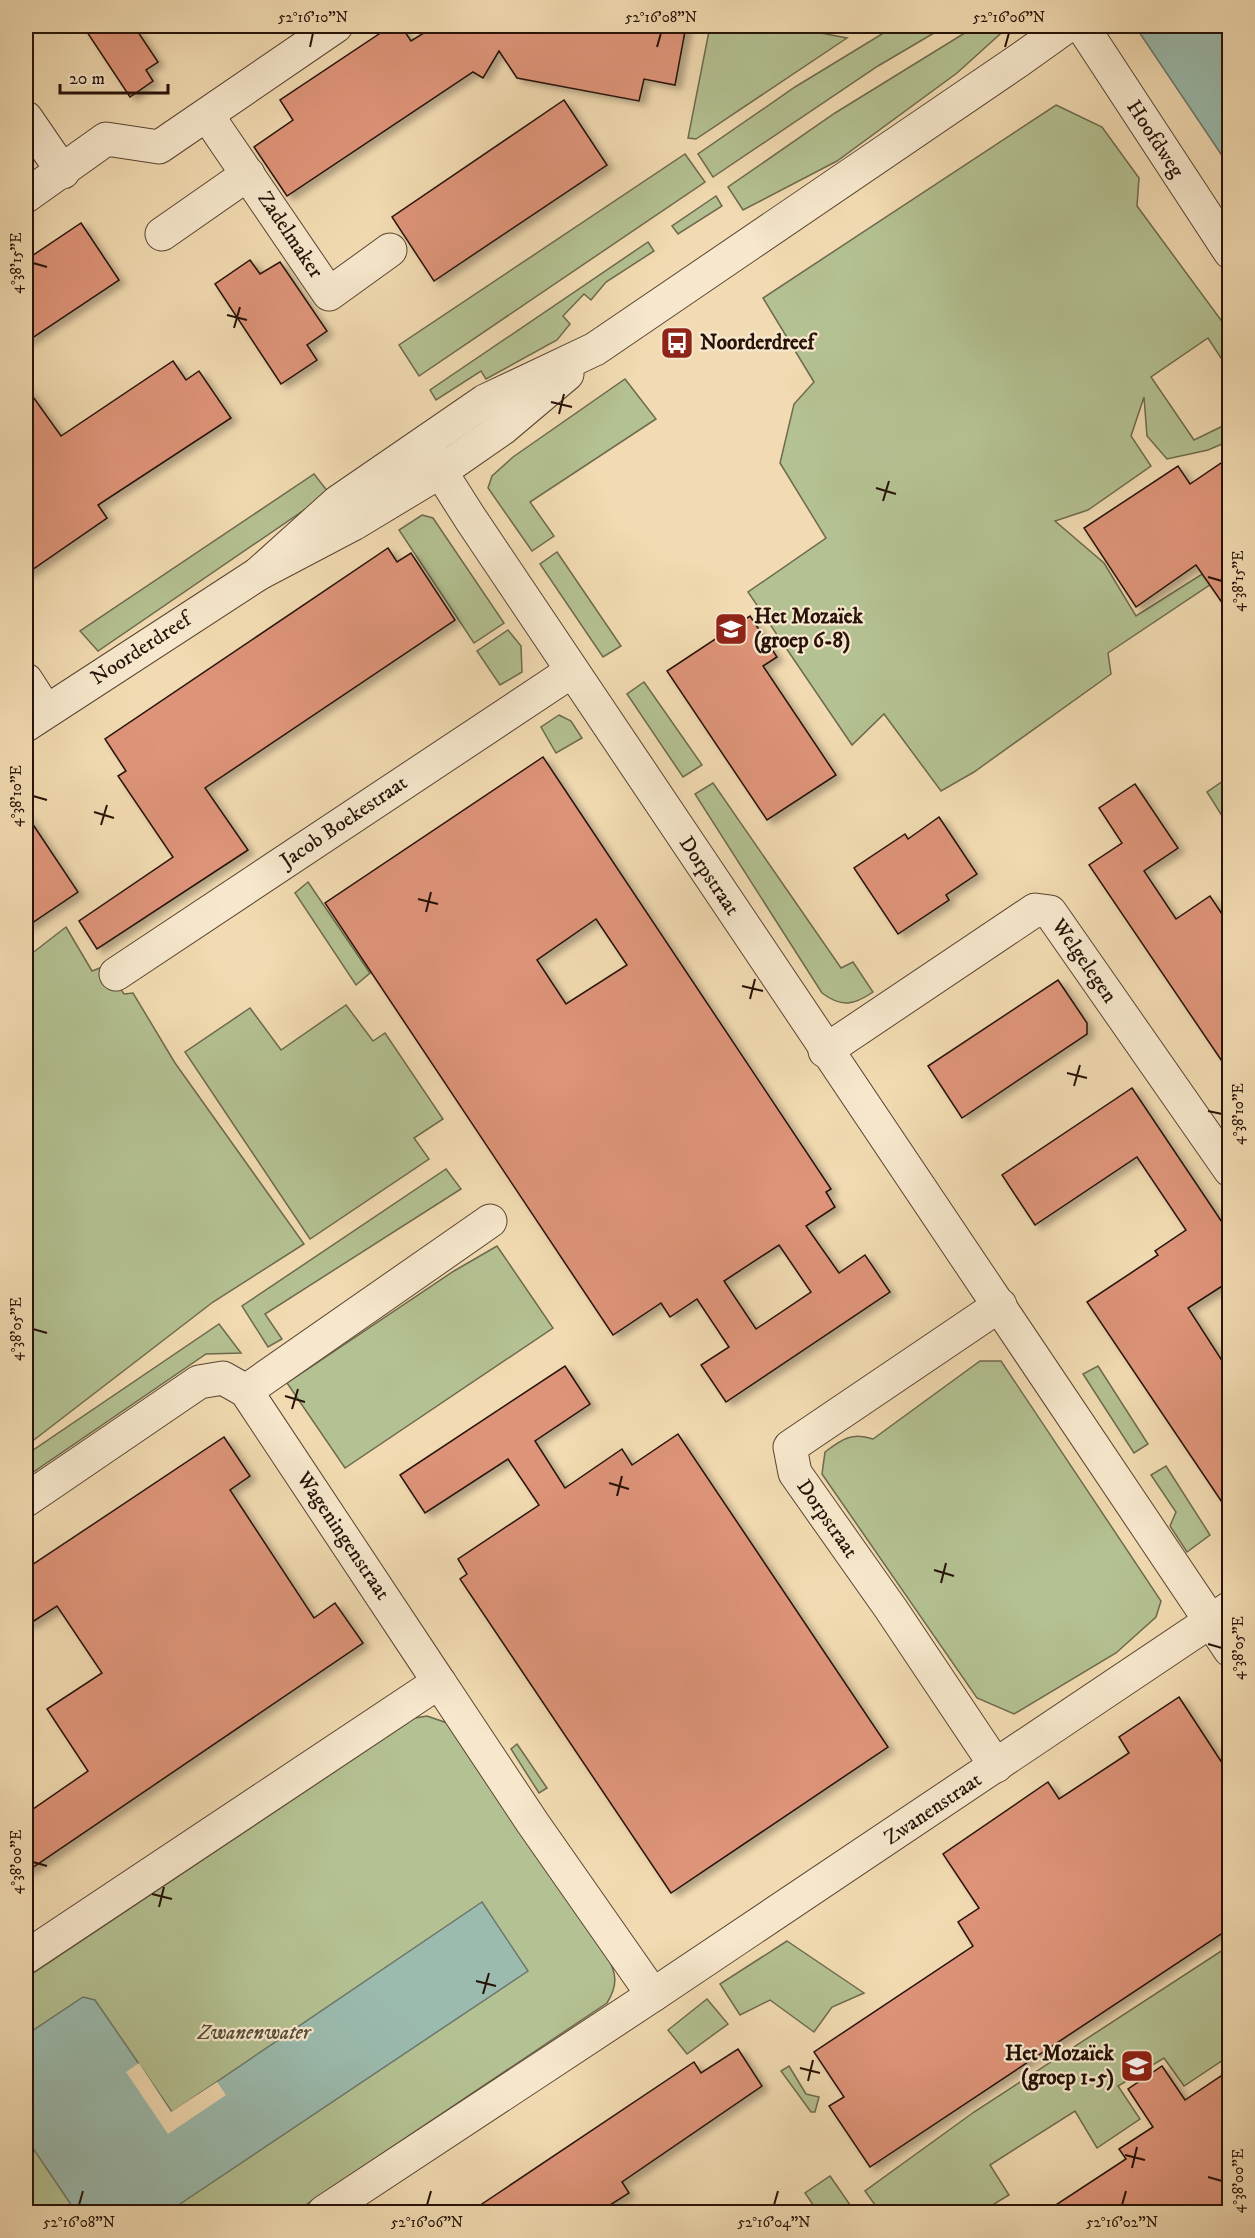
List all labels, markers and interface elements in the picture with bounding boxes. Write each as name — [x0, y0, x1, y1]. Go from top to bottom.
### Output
text: 52°16'10"N — [278, 8, 348, 27]
text: 52°16'08"N — [625, 8, 697, 27]
text: 52°16'06"N — [973, 8, 1045, 27]
scale bar — [60, 57, 168, 95]
text: 20 m — [69, 68, 105, 90]
street label: Hoofdweg — [1120, 95, 1190, 183]
street label: Zadelmaker — [251, 187, 329, 284]
text: 4°38'15"E — [7, 232, 26, 294]
bus stop icon: Noorderdreef — [659, 325, 695, 361]
place label: Noorderdreef — [700, 330, 818, 356]
text: 4°38'15"E — [1229, 550, 1248, 612]
place label: Het Mozaïek (groep 6-8) — [754, 604, 863, 654]
street label: Noorderdreef — [86, 605, 199, 691]
school or university icon: Het Mozaïek (groep 6-8) — [713, 611, 749, 647]
text: 4°38'10"E — [7, 765, 26, 827]
street label: Jacob Boekestraat — [274, 770, 413, 875]
street label: Dorpstraat — [673, 831, 745, 921]
street label: Welgelegen — [1045, 913, 1122, 1008]
text: 4°38'10"E — [1229, 1083, 1248, 1145]
text: 4°38'05"E — [7, 1297, 26, 1361]
street label: Wageningenstraat — [290, 1466, 396, 1605]
street label: Dorpstraat — [790, 1475, 864, 1564]
text: 4°38'05"E — [1229, 1616, 1248, 1680]
street label: Zwanenstraat — [879, 1767, 987, 1851]
text: 4°38'00"E — [7, 1829, 26, 1894]
park label: Zwanenwater — [197, 2020, 312, 2046]
place label: Het Mozaïek (groep 1-5) — [1005, 2041, 1115, 2091]
school or university icon: Het Mozaïek (groep 1-5) — [1119, 2048, 1155, 2084]
text: 4°38'00"E — [1229, 2148, 1248, 2213]
text: 52°16'08"N — [43, 2213, 115, 2232]
text: 52°16'06"N — [391, 2213, 463, 2232]
text: 52°16'04"N — [737, 2213, 811, 2232]
text: 52°16'02"N — [1086, 2213, 1158, 2232]

